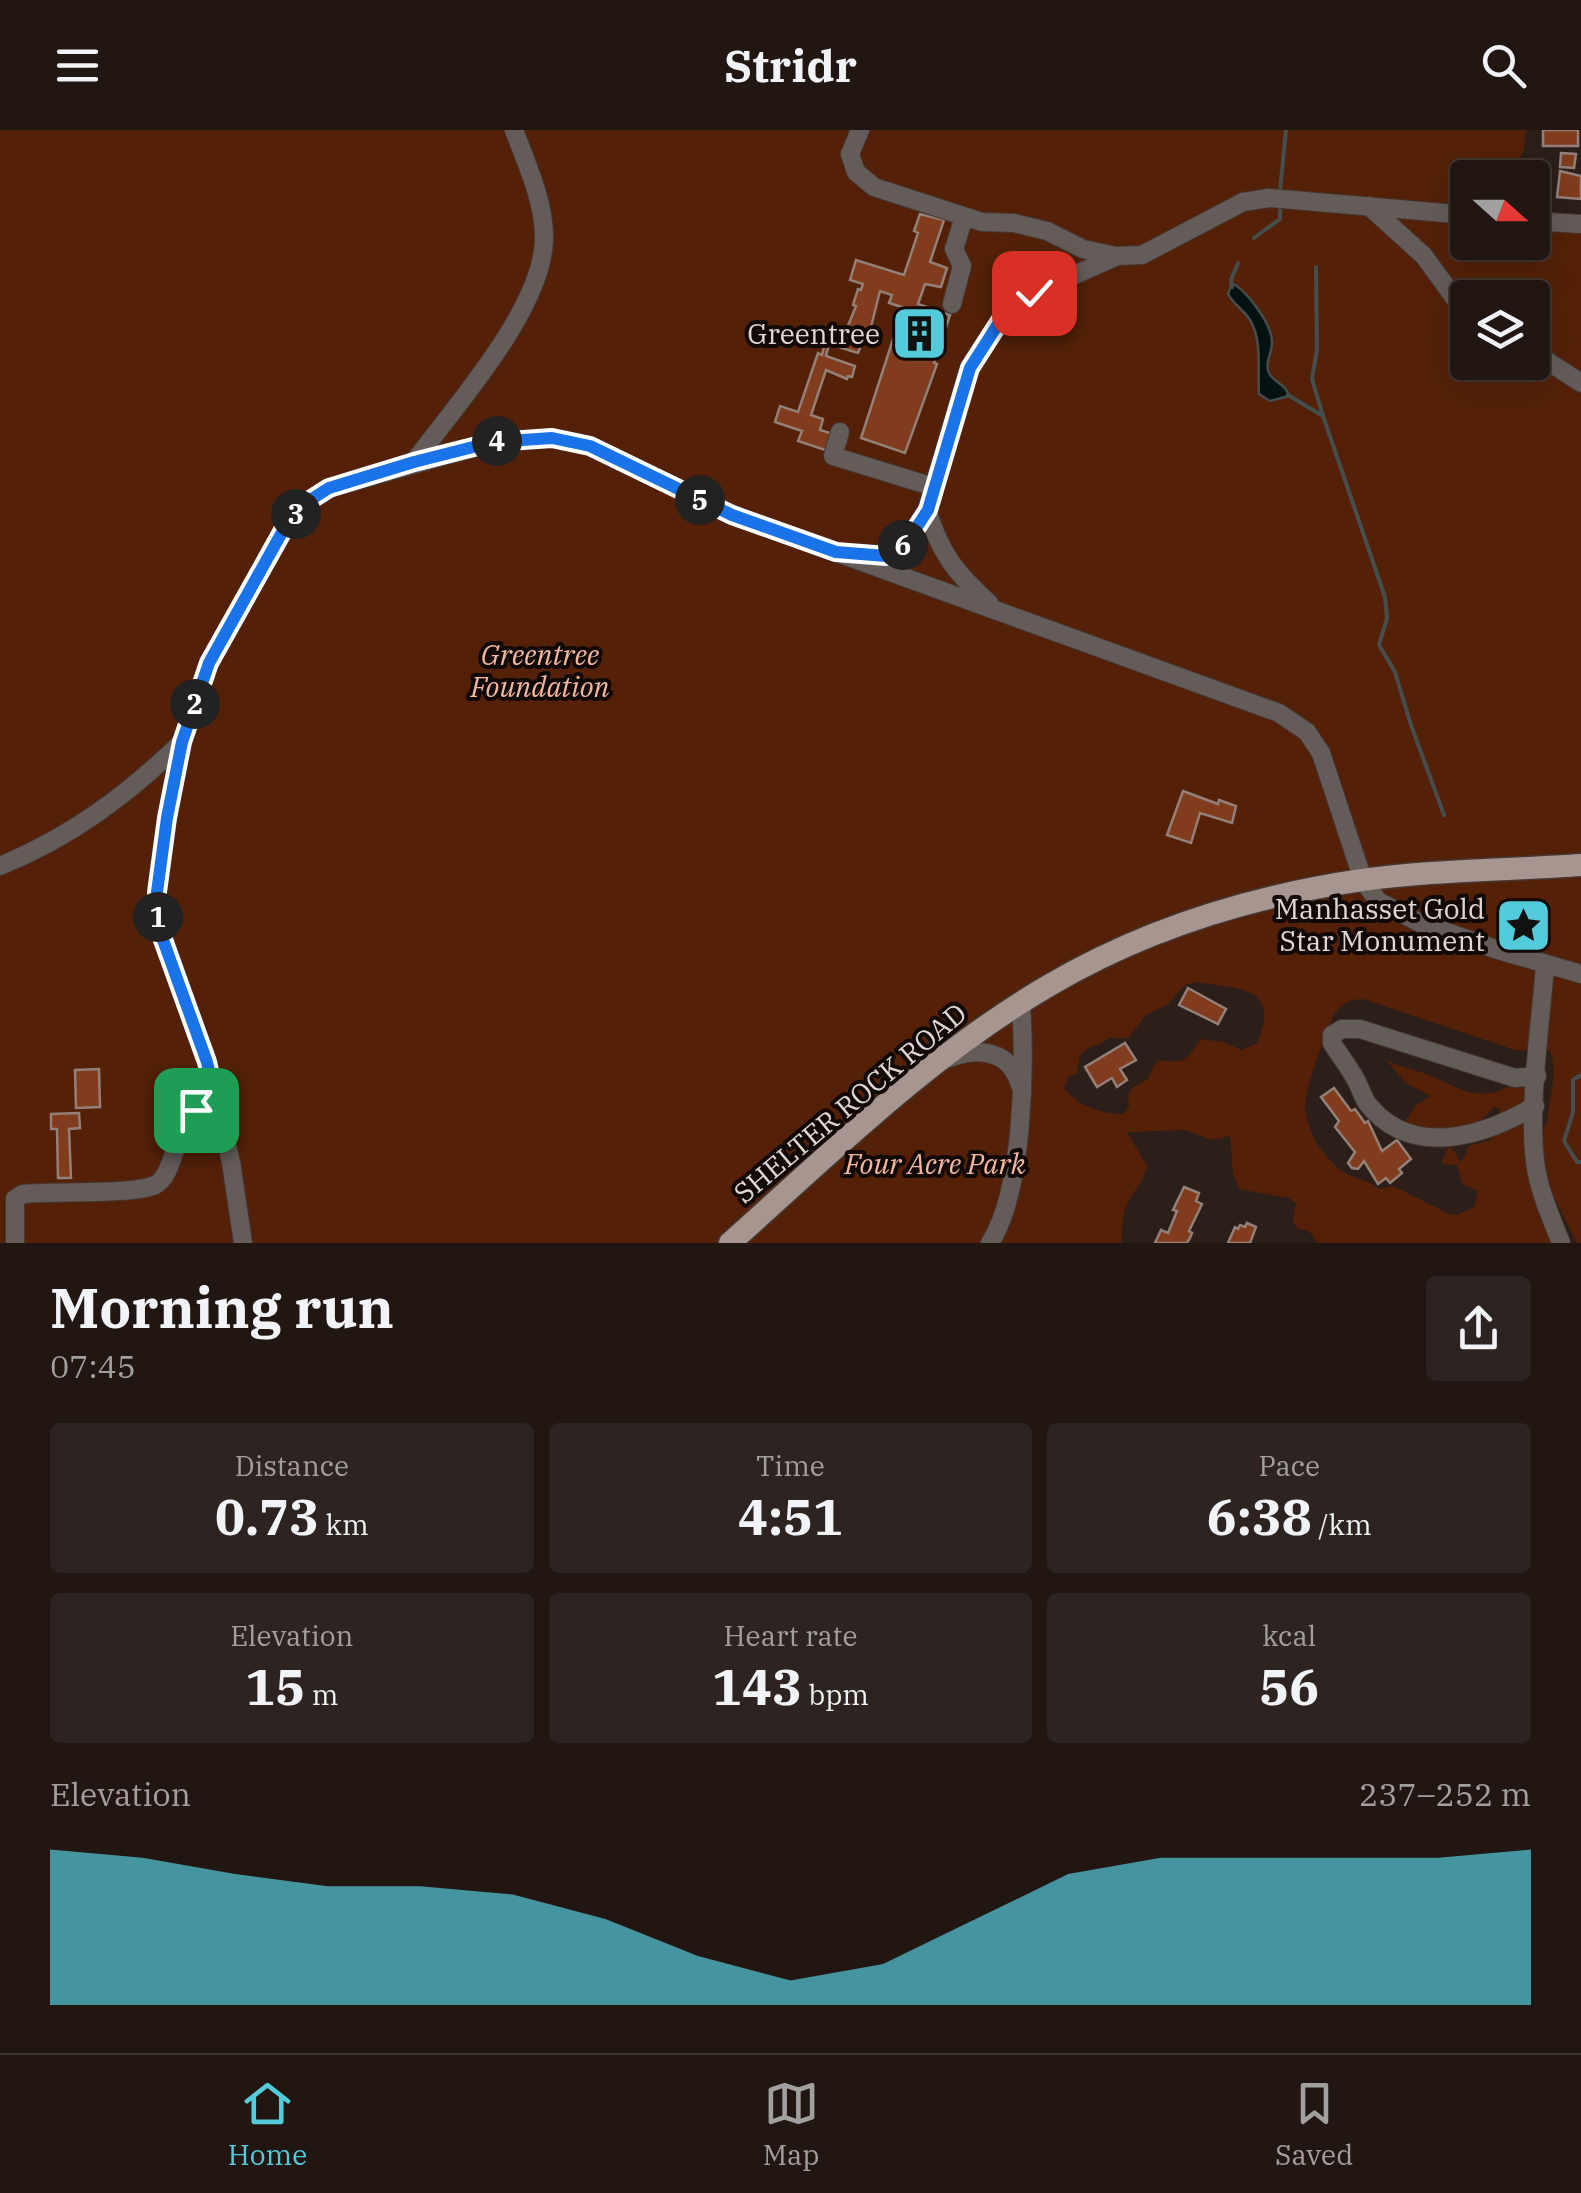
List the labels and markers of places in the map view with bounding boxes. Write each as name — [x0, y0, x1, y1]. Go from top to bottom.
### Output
pin — [992, 251, 1077, 336]
building icon: Greentree — [889, 304, 949, 364]
place label: Greentree — [747, 315, 880, 352]
pin: 4 — [472, 416, 522, 466]
pin: 5 — [675, 475, 725, 525]
pin: 3 — [271, 489, 321, 539]
pin: 6 — [878, 520, 928, 570]
pin: 2 — [170, 679, 220, 729]
place label: Manhasset Gold Star Monument — [1275, 890, 1485, 959]
pin: 1 — [133, 892, 183, 942]
place icon: Manhasset Gold Star Monument — [1494, 895, 1554, 955]
pin — [154, 1068, 239, 1153]

